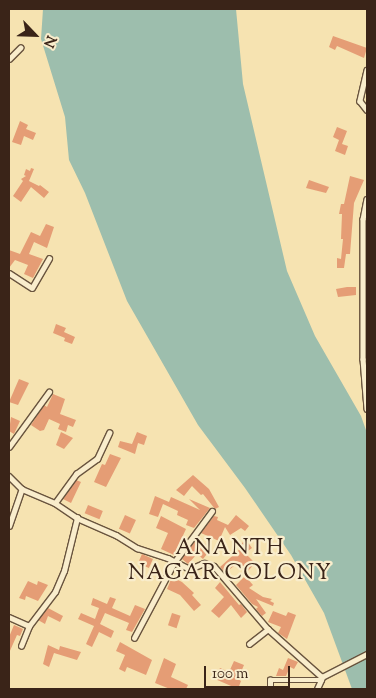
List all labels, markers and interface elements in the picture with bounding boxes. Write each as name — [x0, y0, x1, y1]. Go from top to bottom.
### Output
north arrow — [10, 10, 60, 60]
text: N — [37, 32, 60, 50]
district label: ANANTH NAGAR COLONY — [127, 536, 333, 588]
scale bar — [206, 656, 292, 688]
text: 100 m — [212, 664, 248, 685]

